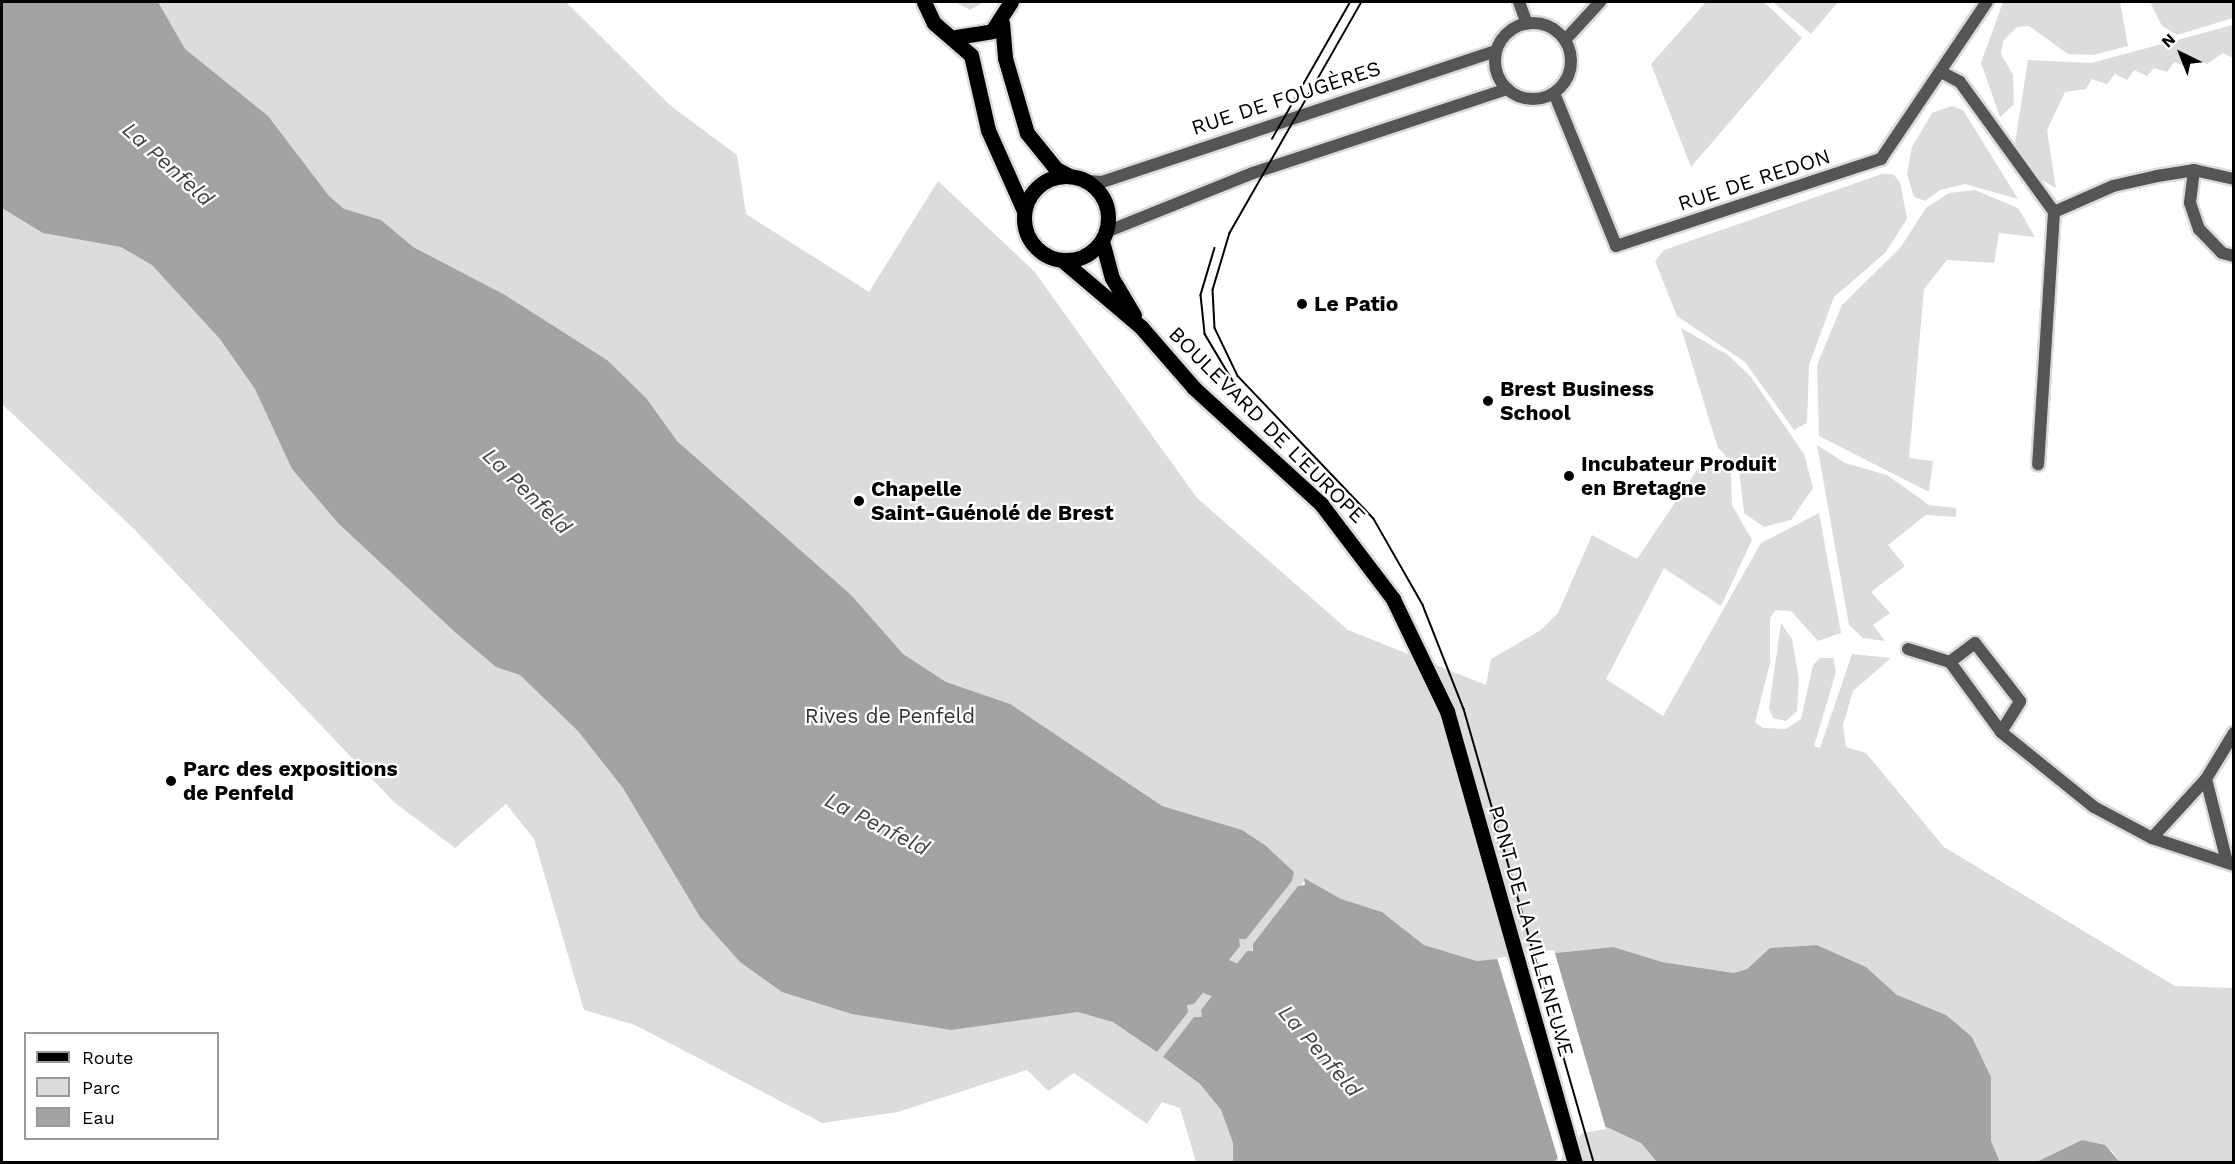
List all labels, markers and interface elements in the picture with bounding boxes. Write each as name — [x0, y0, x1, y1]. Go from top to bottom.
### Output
north arrow — [2151, 24, 2211, 84]
text: N — [2158, 29, 2179, 51]
street label: RUE DE FOUGÈRES — [1188, 55, 1384, 141]
water label: La Penfeld — [117, 116, 219, 212]
street label: RUE DE REDON — [1675, 143, 1833, 217]
place label: Le Patio — [1314, 291, 1398, 317]
marker: Le Patio — [1295, 297, 1309, 311]
street label: BOULEVARD DE L'EUROPE — [1164, 322, 1370, 528]
place label: Brest Business School — [1500, 376, 1654, 426]
marker: Brest Business School — [1481, 394, 1495, 408]
water label: La Penfeld — [477, 442, 577, 540]
place label: Incubateur Produit en Bretagne — [1581, 451, 1777, 501]
marker: Incubateur Produit en Bretagne — [1562, 469, 1576, 483]
place label: Chapelle Saint-Guénolé de Brest — [871, 476, 1114, 526]
marker: Chapelle Saint-Guénolé de Brest — [852, 494, 866, 508]
park label: Rives de Penfeld — [805, 703, 975, 729]
place label: Parc des expositions de Penfeld — [183, 756, 398, 806]
marker: Parc des expositions de Penfeld — [164, 774, 178, 788]
water label: La Penfeld — [821, 787, 933, 861]
street label: PONT DE LA VILLENEUVE — [1483, 802, 1579, 1060]
water label: La Penfeld — [1273, 1000, 1367, 1102]
legend — [24, 1032, 219, 1140]
text: Route — [82, 1047, 134, 1068]
text: Parc — [82, 1077, 120, 1098]
text: Eau — [82, 1107, 115, 1128]

